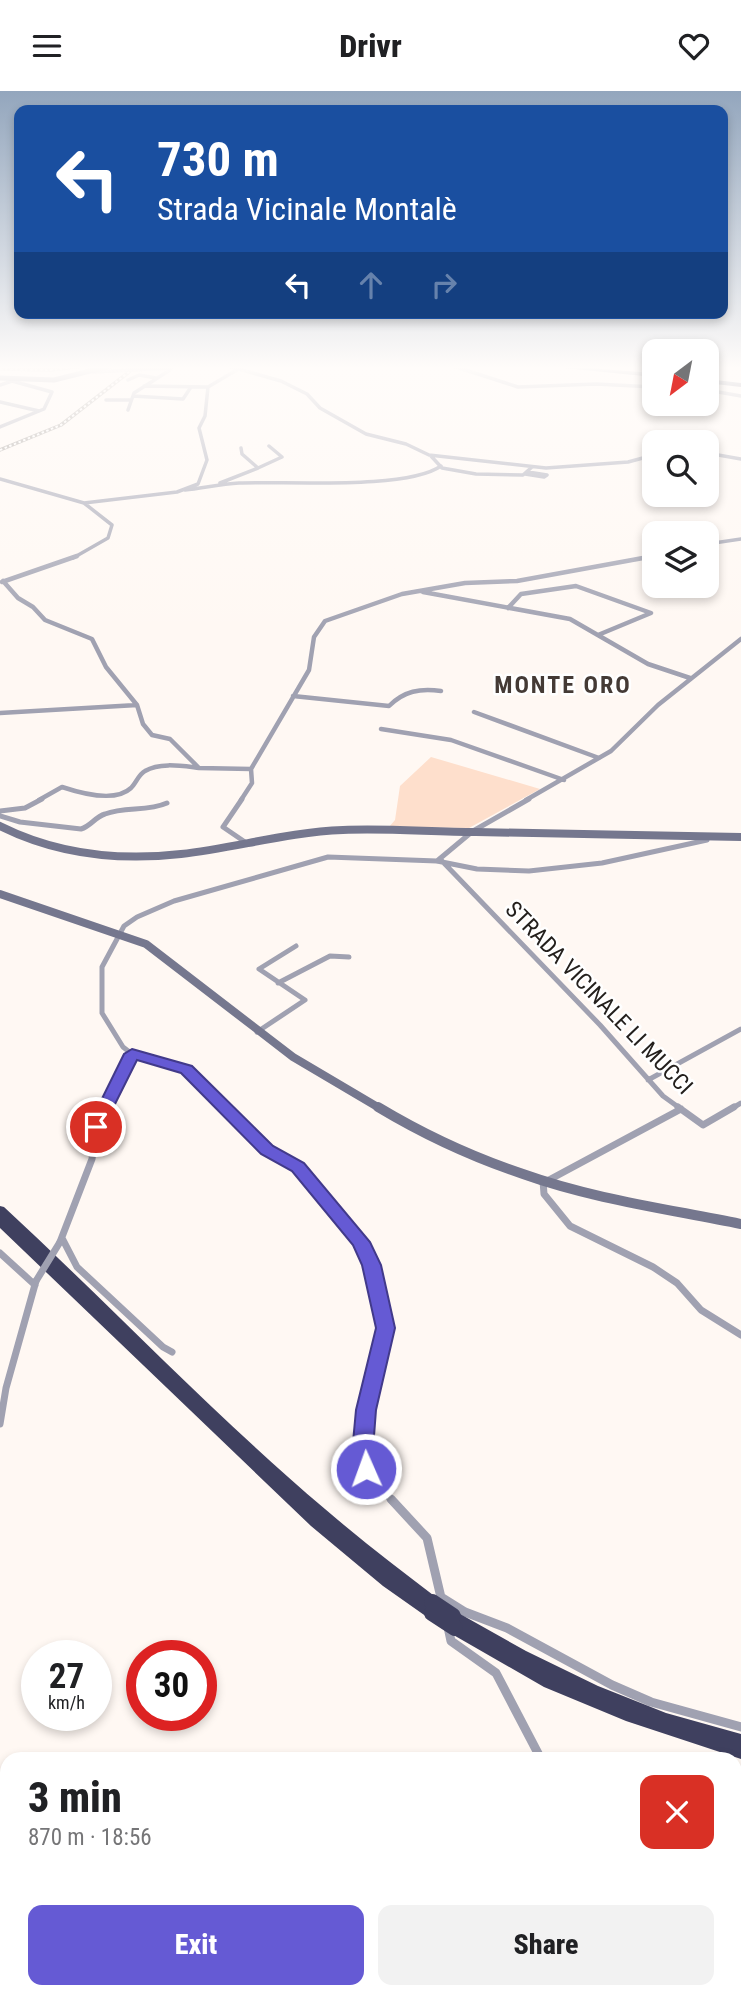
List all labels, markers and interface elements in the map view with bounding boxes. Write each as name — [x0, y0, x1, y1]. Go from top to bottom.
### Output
icon: menu — [28, 27, 66, 65]
text: Drivr — [339, 27, 402, 65]
icon: heart — [675, 27, 713, 65]
text: 730 m — [157, 131, 279, 188]
icon: left — [42, 133, 133, 224]
text: Strada Vicinale Montalè — [157, 190, 457, 228]
icon: left — [279, 266, 317, 304]
icon: ahead — [352, 266, 390, 304]
icon: right — [425, 266, 463, 304]
north arrow — [642, 339, 719, 417]
map controls — [642, 339, 719, 598]
button: search — [642, 430, 719, 507]
button: layers — [642, 521, 719, 598]
district label: MONTE ORO — [494, 671, 632, 699]
street label: STRADA VICINALE LI MUCCI — [500, 896, 698, 1100]
pin — [66, 1097, 126, 1157]
icon: arrive — [77, 1108, 115, 1146]
position arrow — [329, 1432, 403, 1506]
speed limit sign: 30 — [126, 1640, 217, 1731]
text: 27 — [49, 1656, 84, 1697]
text: km/h — [48, 1692, 85, 1713]
text: 3 min — [28, 1773, 122, 1822]
button: close — [640, 1775, 714, 1849]
text: 870 m · 18:56 — [28, 1824, 152, 1851]
button: Exit — [28, 1905, 364, 1985]
button: Share — [378, 1905, 714, 1985]

